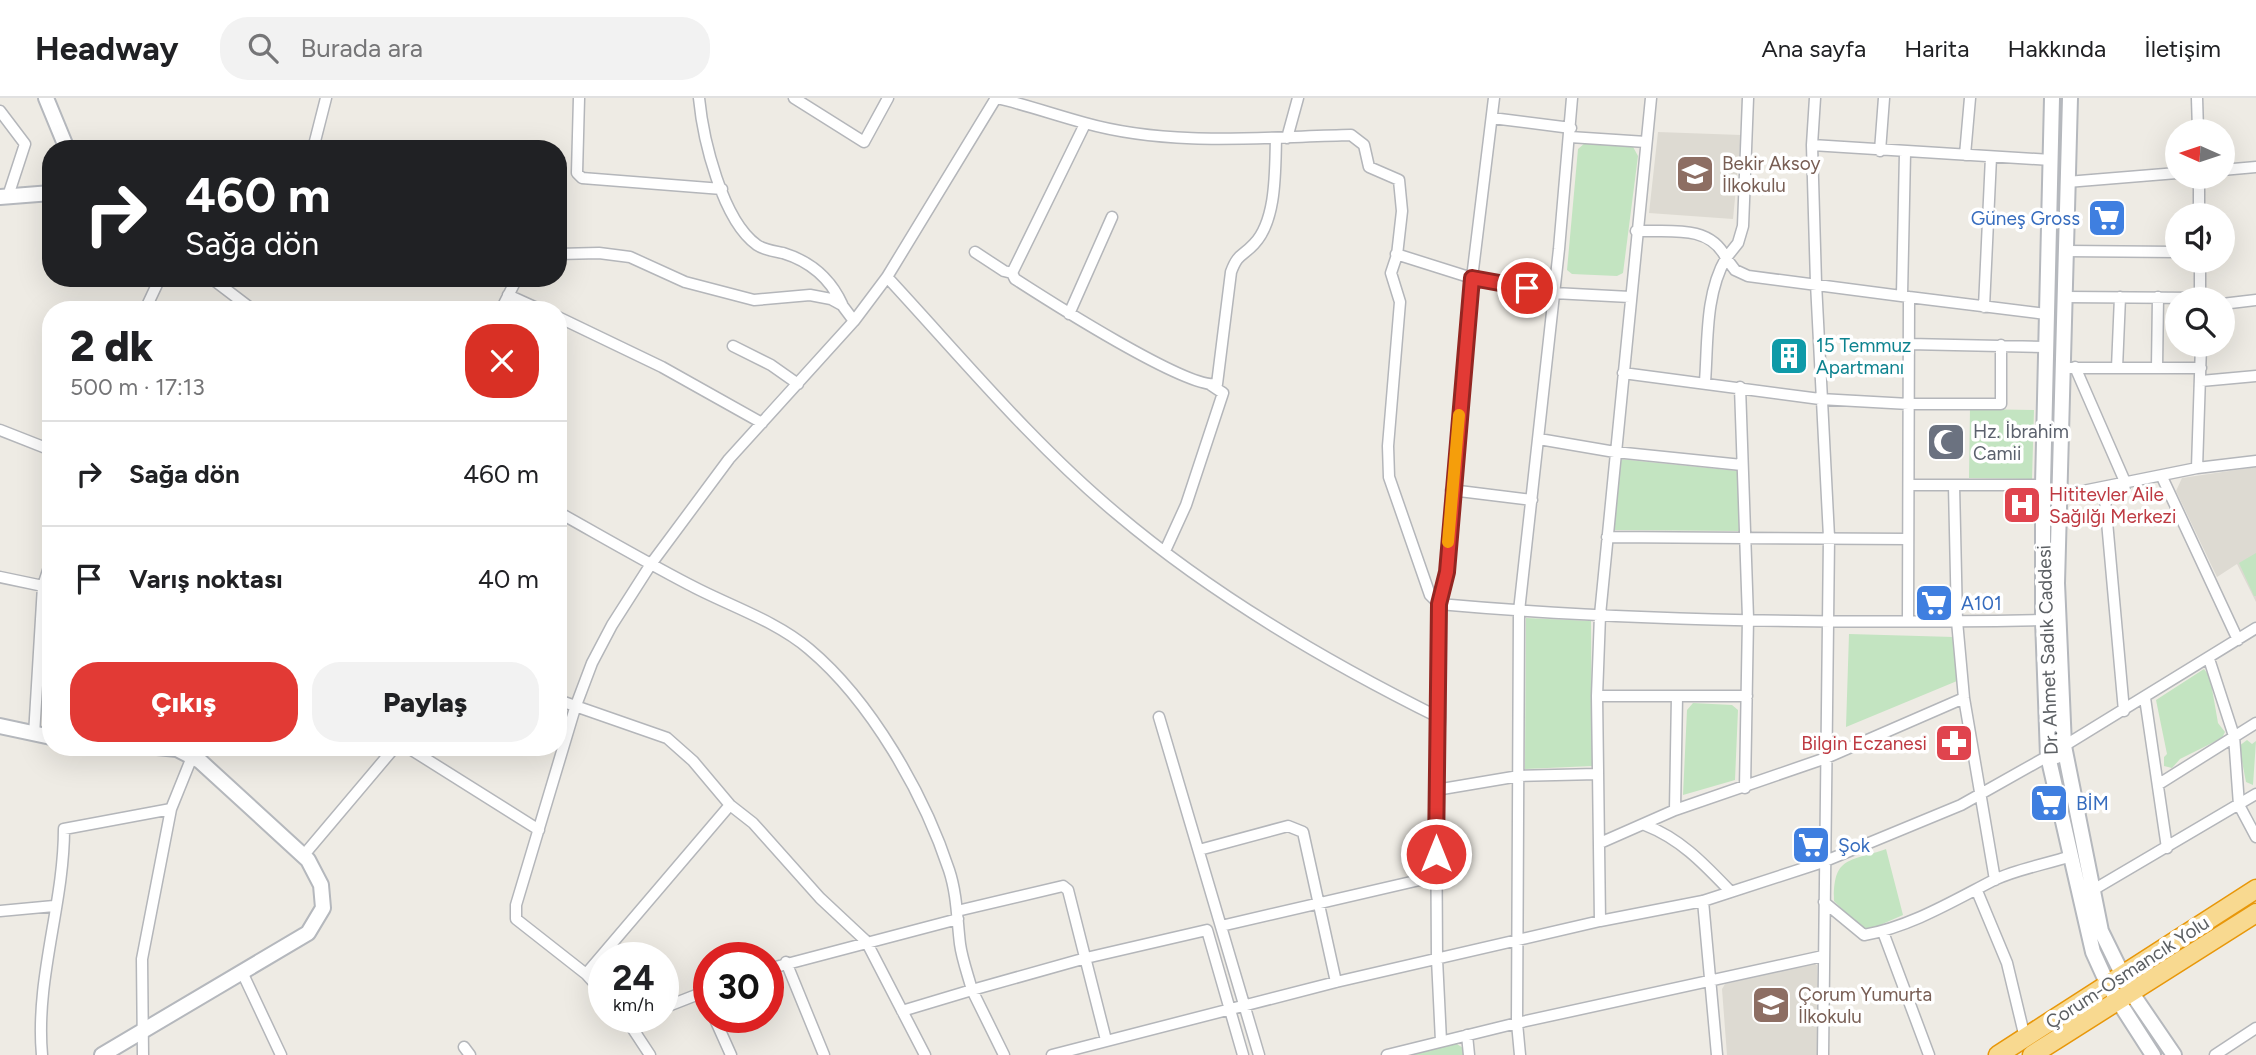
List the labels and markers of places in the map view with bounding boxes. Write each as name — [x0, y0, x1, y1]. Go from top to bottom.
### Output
place label: Bekir Aksoy İlkokulu — [1722, 152, 1820, 197]
school or university icon: Bekir Aksoy İlkokulu — [1674, 153, 1716, 195]
supermarket icon: Güneş Gross — [2086, 197, 2128, 239]
place label: Güneş Gross — [1971, 207, 2080, 230]
pin — [1497, 258, 1557, 318]
place label: 15 Temmuz Apartmanı — [1816, 334, 1911, 379]
building icon: 15 Temmuz Apartmanı — [1768, 335, 1810, 377]
place label: Hz. İbrahim Camii — [1973, 420, 2069, 465]
mosque icon: Hz. İbrahim Camii — [1925, 421, 1967, 463]
place label: Hititevler Aile Sağılğı Merkezi — [2049, 483, 2176, 528]
hospital icon: Hititevler Aile Sağılğı Merkezi — [2001, 484, 2043, 526]
supermarket icon: A101 — [1913, 582, 1955, 624]
place label: A101 — [1961, 592, 2002, 615]
pharmacy icon: Bilgin Eczanesi — [1933, 722, 1975, 764]
place label: Bilgin Eczanesi — [1801, 732, 1927, 755]
supermarket icon: BİM — [2028, 782, 2070, 824]
place label: BİM — [2076, 792, 2109, 815]
supermarket icon: Şok — [1790, 824, 1832, 866]
place label: Şok — [1838, 834, 1871, 857]
place label: Çorum Yumurta İlkokulu — [1798, 983, 1932, 1028]
school or university icon: Çorum Yumurta İlkokulu — [1750, 984, 1792, 1026]

